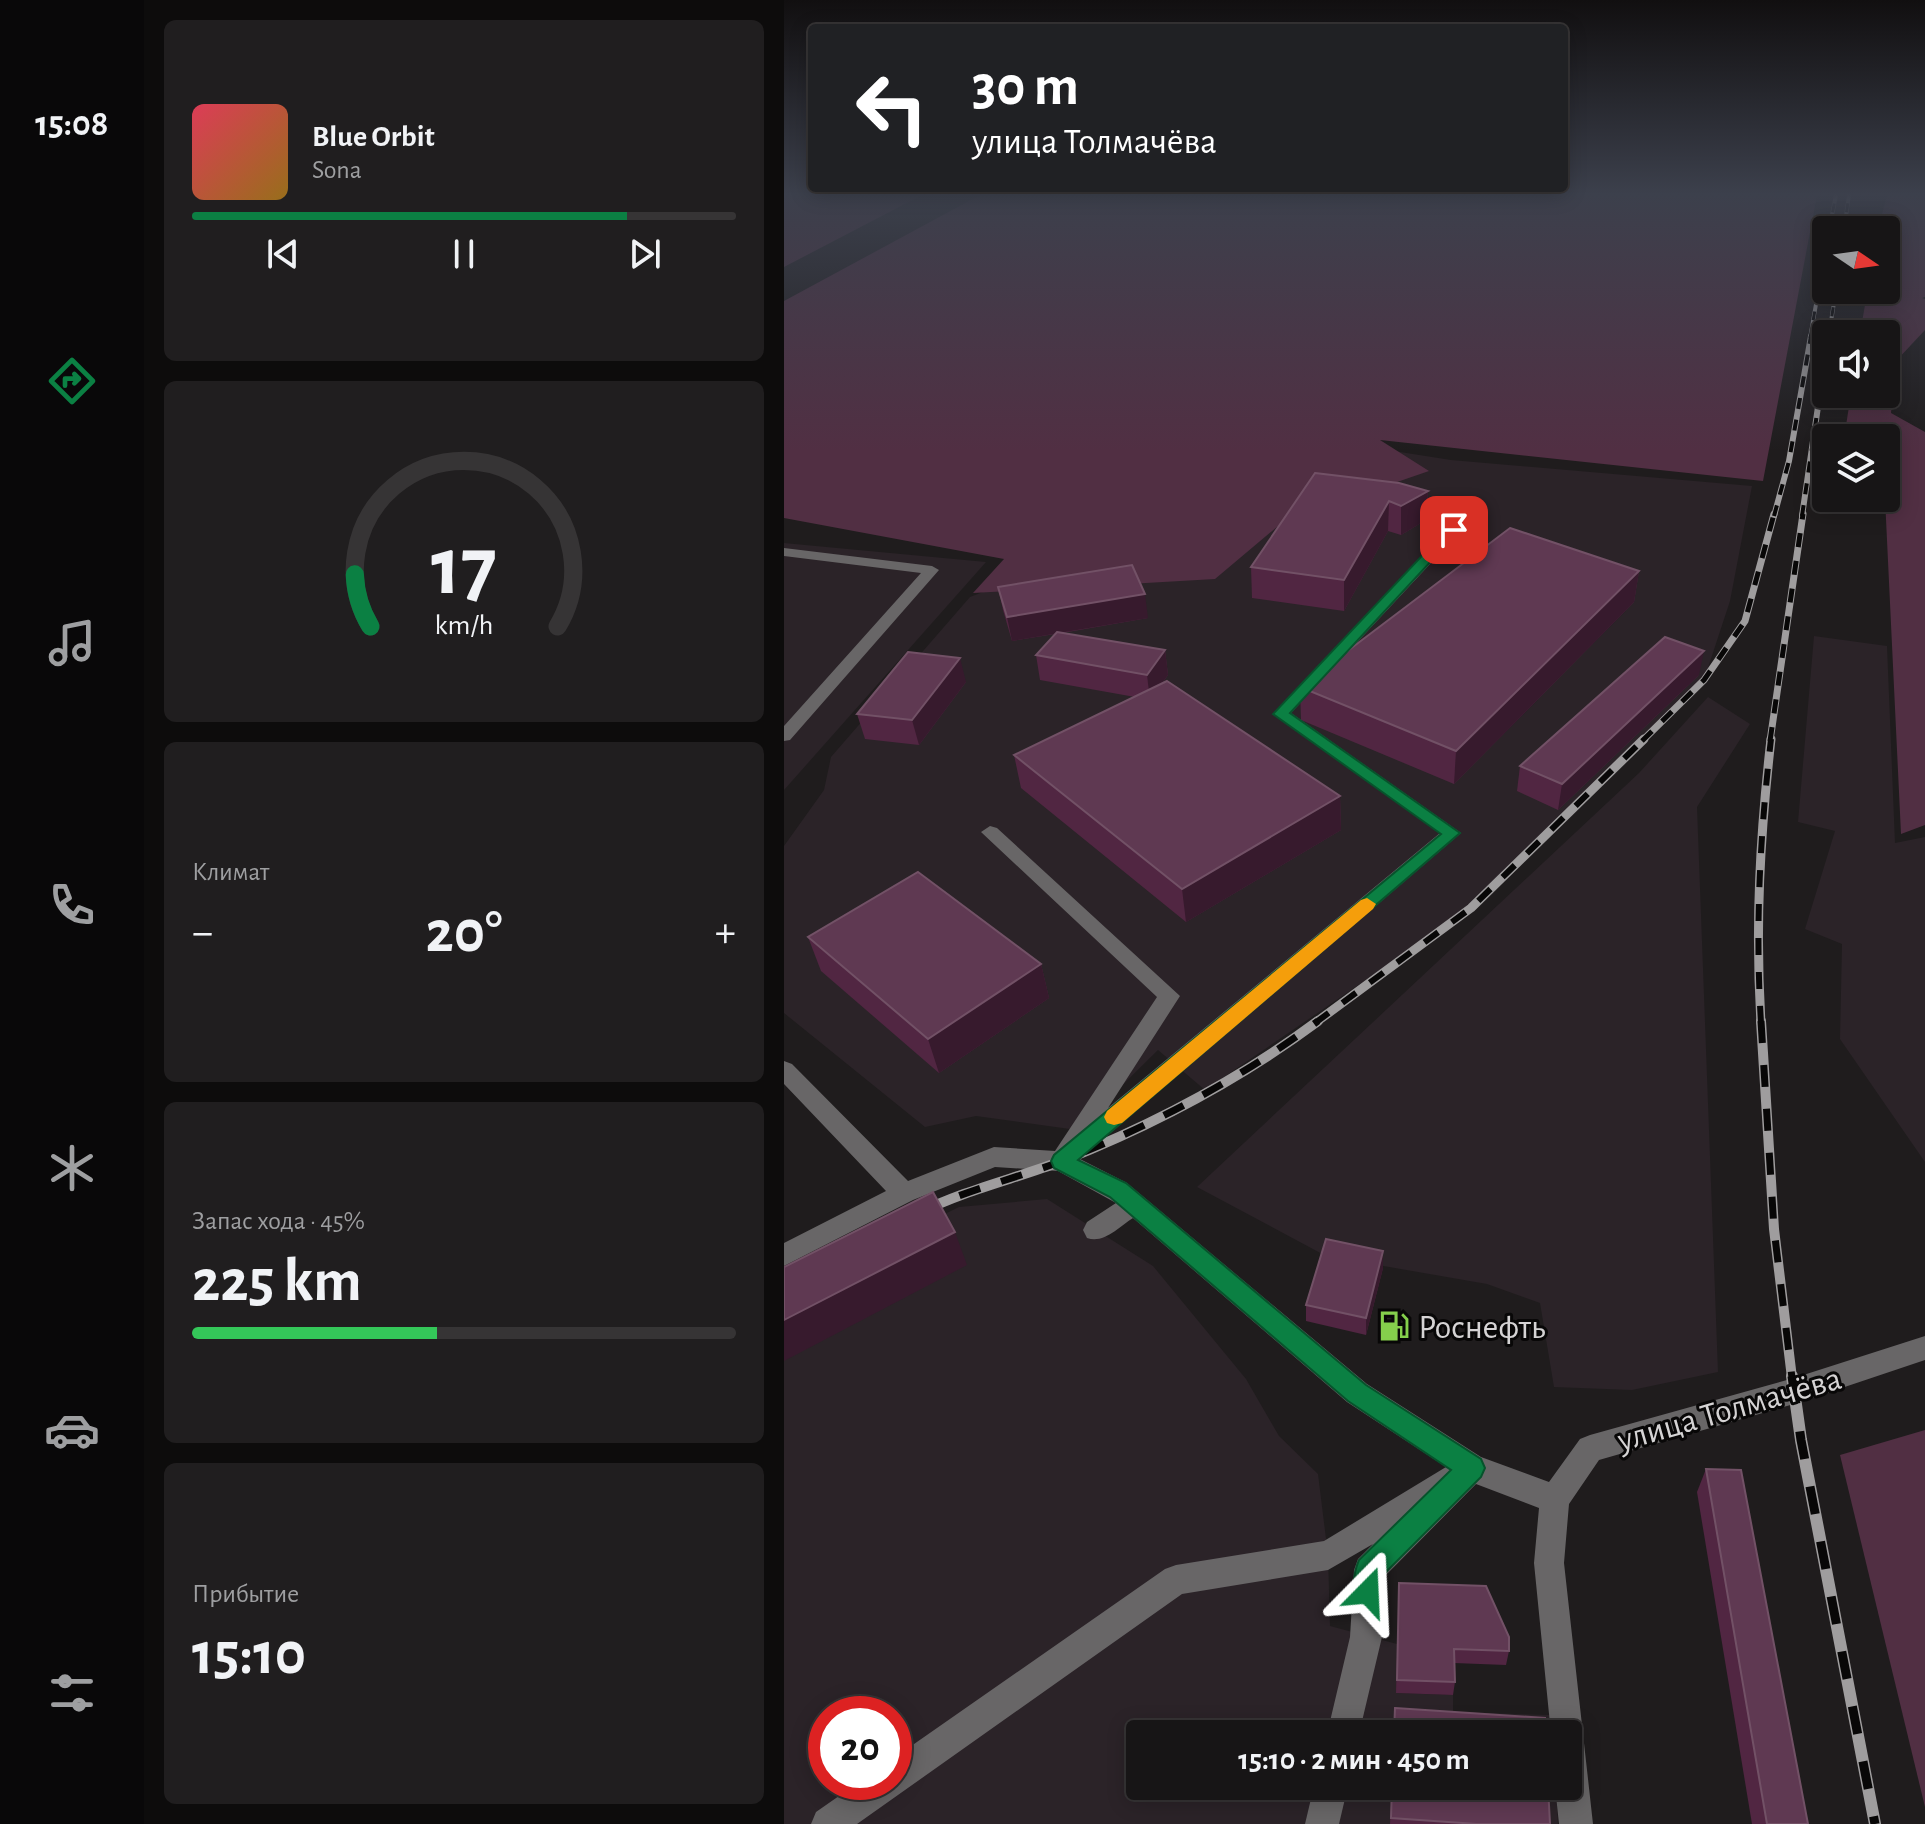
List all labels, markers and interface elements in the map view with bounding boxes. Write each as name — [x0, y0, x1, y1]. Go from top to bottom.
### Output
icon: left — [840, 56, 944, 160]
text: 30 m — [972, 59, 1079, 115]
text: 15:08 — [35, 106, 109, 142]
text: Blue Orbit — [312, 122, 435, 152]
text: улица Толмачёва — [972, 124, 1217, 160]
text: Sona — [312, 157, 362, 183]
north arrow — [1812, 216, 1900, 304]
map controls — [1812, 216, 1900, 512]
icon: previous — [261, 232, 305, 276]
icon: pause — [442, 232, 486, 276]
icon: next — [623, 232, 667, 276]
button: sound — [1812, 320, 1900, 408]
icon: directions — [44, 353, 100, 409]
button: layers — [1812, 424, 1900, 512]
pin — [1420, 496, 1488, 564]
icon: arrive — [1432, 508, 1476, 552]
text: 17 — [431, 526, 497, 610]
text: km/h — [435, 611, 493, 640]
icon: music — [44, 615, 100, 671]
text: Климат — [192, 859, 269, 885]
icon: phone — [44, 877, 100, 933]
text: 20° — [425, 903, 503, 963]
text: − — [192, 911, 213, 955]
text: + — [715, 911, 736, 955]
icon: climate — [44, 1140, 100, 1196]
text: Запас хода · 45% — [192, 1208, 365, 1234]
text: 225 km — [192, 1252, 362, 1312]
fuel station icon: Роснефть — [1377, 1309, 1411, 1343]
place label: Роснефть — [1418, 1311, 1545, 1345]
street label: улица Толмачёва — [1613, 1362, 1845, 1458]
icon: car — [44, 1402, 100, 1458]
position arrow — [1326, 1550, 1410, 1634]
text: Прибытие — [192, 1581, 299, 1607]
text: 15:10 — [192, 1625, 306, 1685]
icon: filters — [44, 1665, 100, 1721]
speed limit sign: 20 — [808, 1696, 912, 1800]
text: 15:10 · 2 мин · 450 m — [1238, 1745, 1470, 1775]

